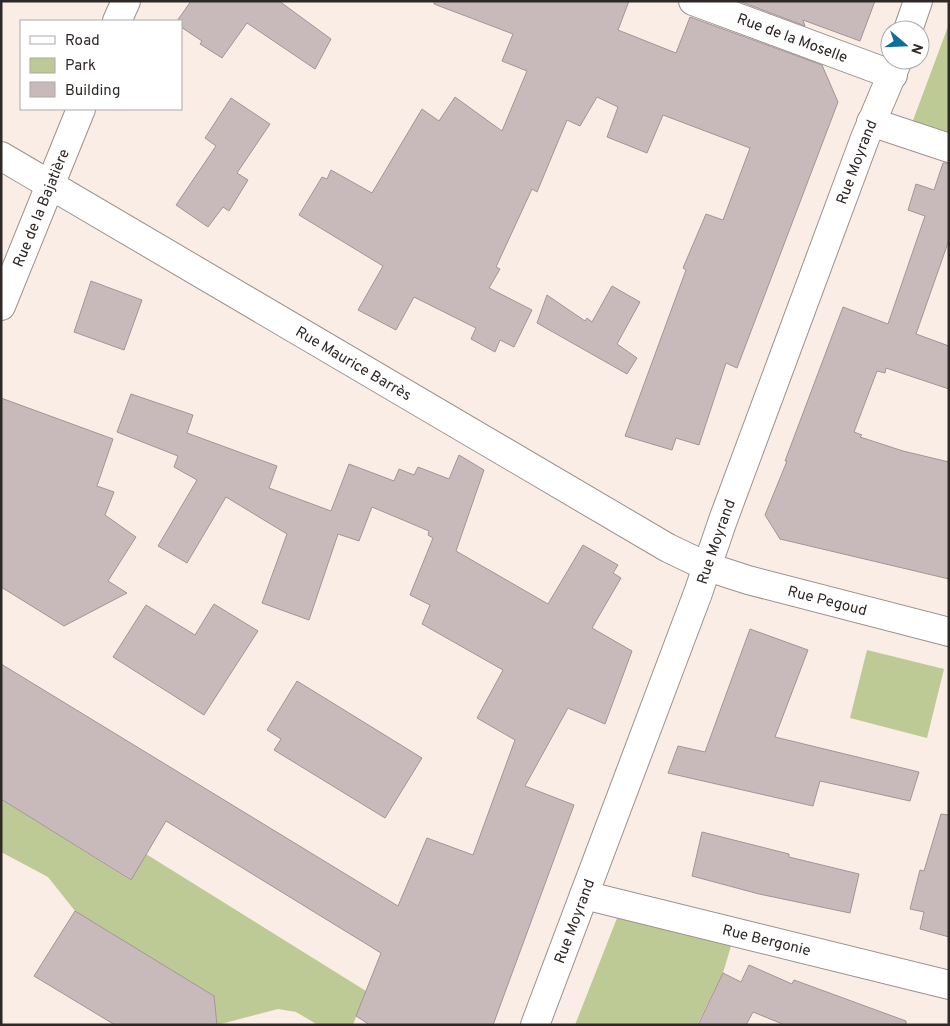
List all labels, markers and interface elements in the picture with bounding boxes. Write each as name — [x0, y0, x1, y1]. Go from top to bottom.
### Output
street label: Rue de la Moselle — [734, 10, 850, 68]
legend — [20, 20, 182, 110]
north arrow — [880, 20, 930, 70]
text: Road — [65, 32, 100, 51]
text: N — [906, 41, 926, 56]
text: Park — [65, 57, 96, 76]
text: Building — [65, 82, 120, 101]
street label: Rue Moyrand — [833, 117, 883, 207]
street label: Rue de la Bajatière — [10, 147, 75, 270]
street label: Rue Maurice Barrès — [291, 323, 414, 406]
street label: Rue Moyrand — [694, 497, 741, 587]
street label: Rue Pegoud — [785, 583, 869, 621]
street label: Rue Moyrand — [551, 877, 600, 967]
street label: Rue Bergonie — [720, 921, 812, 962]

